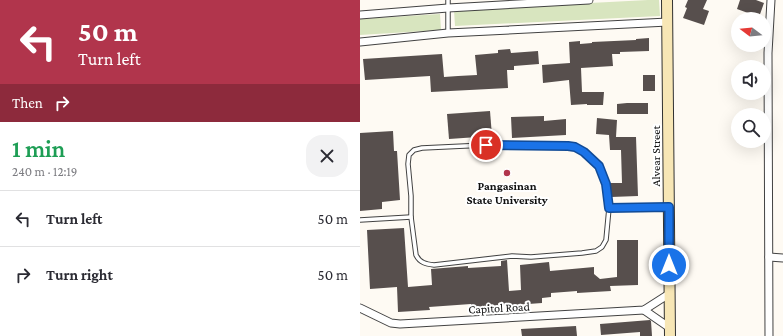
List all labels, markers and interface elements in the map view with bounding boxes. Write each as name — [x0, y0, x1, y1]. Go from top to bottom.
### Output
north arrow — [731, 12, 771, 52]
map controls — [731, 12, 771, 148]
icon: left — [12, 16, 64, 68]
text: 50 m — [78, 16, 138, 47]
text: Turn left — [78, 49, 141, 69]
button: sound — [731, 60, 771, 100]
icon: right — [51, 92, 73, 114]
text: Then — [12, 95, 43, 111]
button: search — [731, 108, 771, 148]
street label: Alvear Street — [649, 125, 663, 186]
pin — [469, 128, 503, 162]
icon: arrive — [475, 134, 497, 156]
text: 1 min — [12, 135, 65, 162]
button: close — [306, 135, 348, 177]
text: 240 m · 12:19 — [12, 164, 77, 179]
marker: Pangasinan State University — [502, 168, 512, 178]
place label: Pangasinan State University — [466, 179, 548, 207]
icon: left — [12, 208, 34, 230]
text: Turn left — [46, 211, 102, 227]
text: 50 m — [318, 211, 348, 227]
position arrow — [648, 244, 690, 286]
icon: right — [12, 264, 34, 286]
text: Turn right — [46, 267, 113, 283]
text: 50 m — [318, 267, 348, 283]
street label: Capitol Road — [468, 299, 531, 317]

